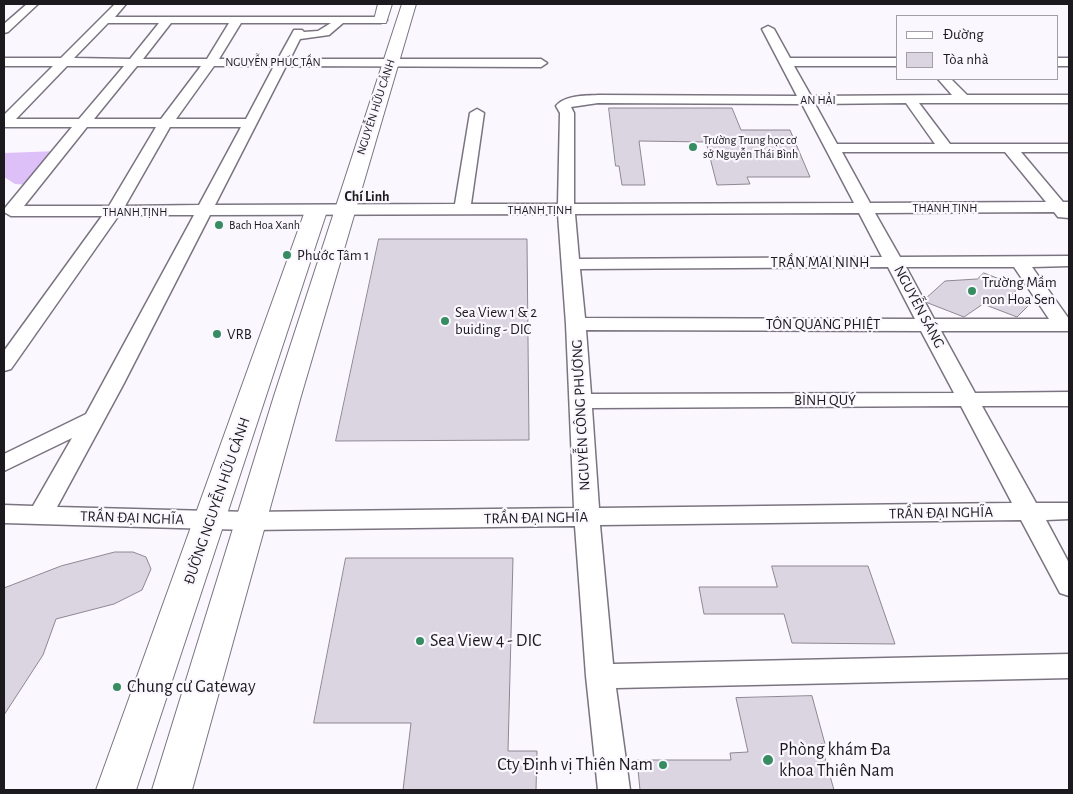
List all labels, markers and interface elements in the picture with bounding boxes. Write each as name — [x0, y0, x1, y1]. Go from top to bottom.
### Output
legend — [896, 15, 1058, 80]
text: Đường — [943, 27, 983, 42]
text: Tòa nhà — [943, 52, 989, 67]
street label: NGUYỄN PHÚC TẦN — [225, 55, 321, 69]
street label: NGUYỄN HỮU CẢNH — [354, 57, 398, 157]
street label: AN HẢI — [800, 93, 836, 107]
place label: Trường Trung học cơ sở Nguyễn Thái Bình — [703, 133, 798, 161]
marker: Trường Trung học cơ sở Nguyễn Thái Bình — [687, 141, 699, 153]
district label: Chí Linh — [344, 189, 390, 205]
street label: THANH TỊNH — [913, 201, 977, 215]
street label: THANH TỊNH — [508, 203, 572, 217]
street label: THANH TỊNH — [103, 205, 167, 219]
place label: Bach Hoa Xanh — [229, 218, 300, 232]
marker: Bach Hoa Xanh — [213, 219, 225, 231]
place label: Phước Tâm 1 — [297, 246, 369, 264]
marker: Phước Tâm 1 — [281, 249, 293, 261]
street label: TRẦN MAI NINH — [771, 253, 869, 271]
street label: NGUYỄN SÁNG — [890, 263, 948, 351]
place label: Trường Mầm non Hoa Sen — [982, 273, 1057, 308]
marker: Trường Mầm non Hoa Sen — [966, 285, 978, 297]
place label: Sea View 1 & 2 buiding - DIC — [455, 303, 537, 338]
marker: Sea View 1 & 2 buiding - DIC — [439, 315, 451, 327]
street label: TÔN QUANG PHIỆT — [766, 315, 880, 333]
place label: VRB — [227, 325, 252, 343]
marker: VRB — [211, 328, 223, 340]
street label: NGUYỄN CÔNG PHƯƠNG — [568, 339, 594, 491]
street label: BÌNH QUÝ — [794, 391, 856, 409]
street label: ĐƯỜNG NGUYỄN HỮU CẢNH — [180, 415, 254, 587]
street label: TRẦN ĐẠI NGHĨA — [889, 503, 993, 523]
street label: TRẦN ĐẠI NGHĨA — [80, 507, 184, 529]
street label: TRẦN ĐẠI NGHĨA — [484, 508, 588, 528]
place label: Sea View 4 - DIC — [430, 630, 541, 652]
marker: Sea View 4 - DIC — [414, 635, 426, 647]
place label: Chung cư Gateway — [127, 676, 256, 698]
marker: Chung cư Gateway — [111, 681, 123, 693]
place label: Phòng khám Đa khoa Thiên Nam — [779, 739, 894, 782]
marker: Phòng khám Đa khoa Thiên Nam — [761, 753, 775, 767]
place label: Cty Định vị Thiên Nam — [497, 754, 653, 776]
marker: Cty Định vị Thiên Nam — [657, 759, 669, 771]

